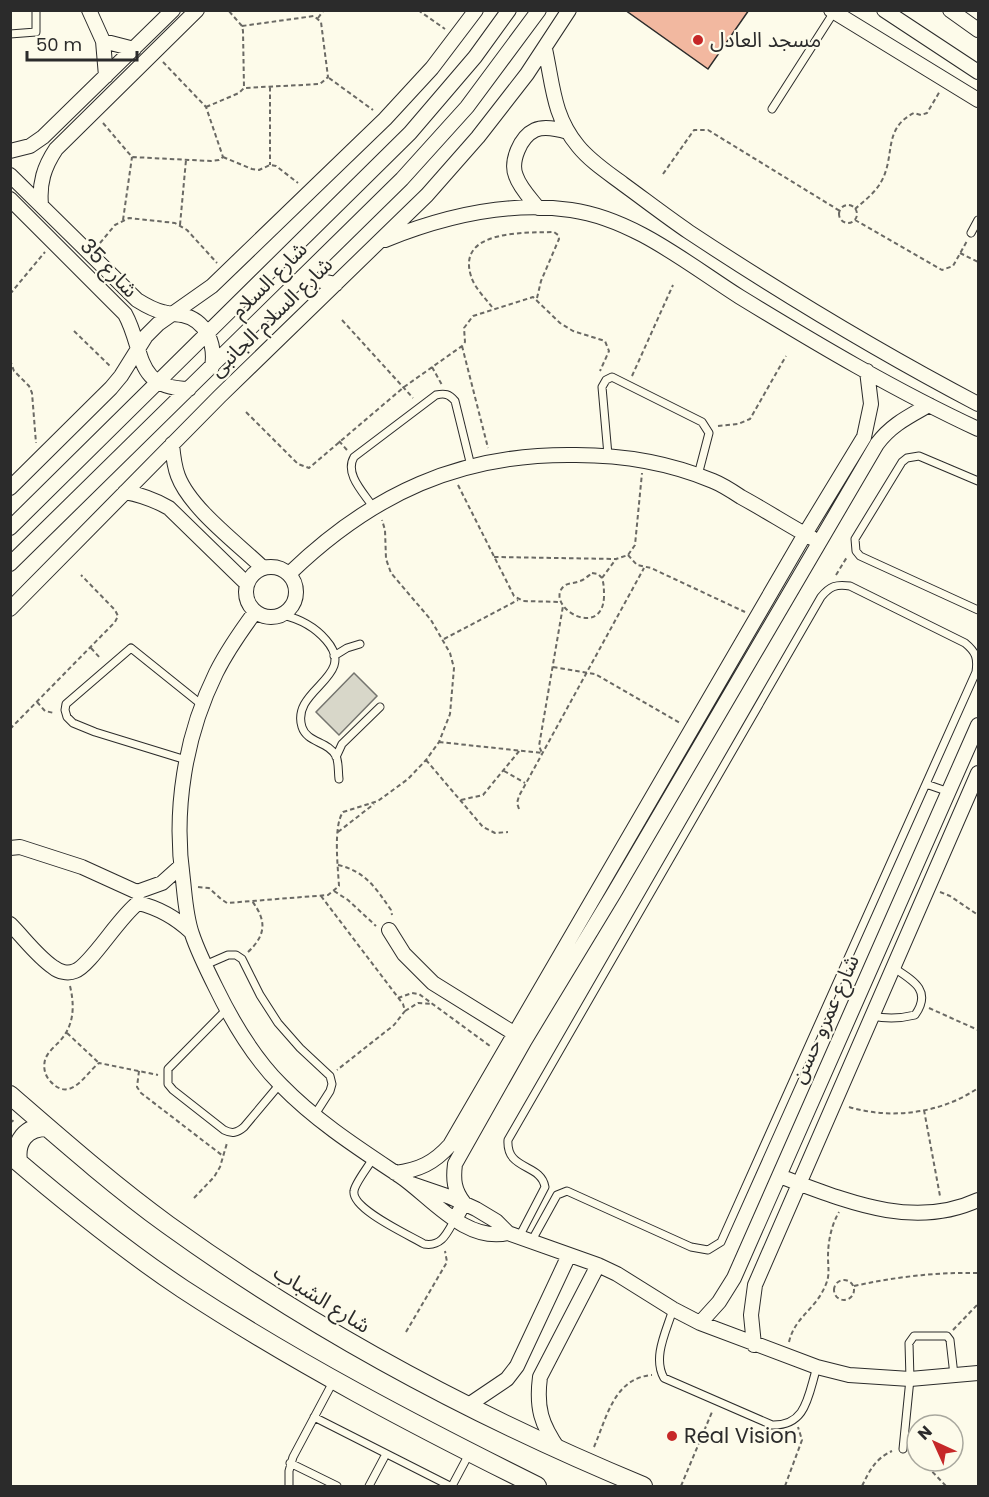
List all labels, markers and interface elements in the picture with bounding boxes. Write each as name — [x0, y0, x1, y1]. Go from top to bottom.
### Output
scale bar — [27, 24, 136, 62]
place label: مسجد العادل — [710, 25, 821, 54]
text: 50 m — [36, 32, 82, 57]
marker: مسجد العادل — [691, 33, 705, 47]
street label: شارع 35 — [73, 232, 145, 304]
street label: شارع السلام — [224, 235, 315, 326]
street label: شارع السلام الجانبى — [203, 250, 340, 385]
street label: شارع عمرو حسن — [783, 950, 867, 1088]
street label: شارع الشباب — [268, 1257, 376, 1341]
north arrow — [905, 1413, 965, 1473]
text: N — [912, 1420, 937, 1445]
place label: Real Vision — [684, 1421, 797, 1450]
marker: Real Vision — [665, 1429, 679, 1443]

